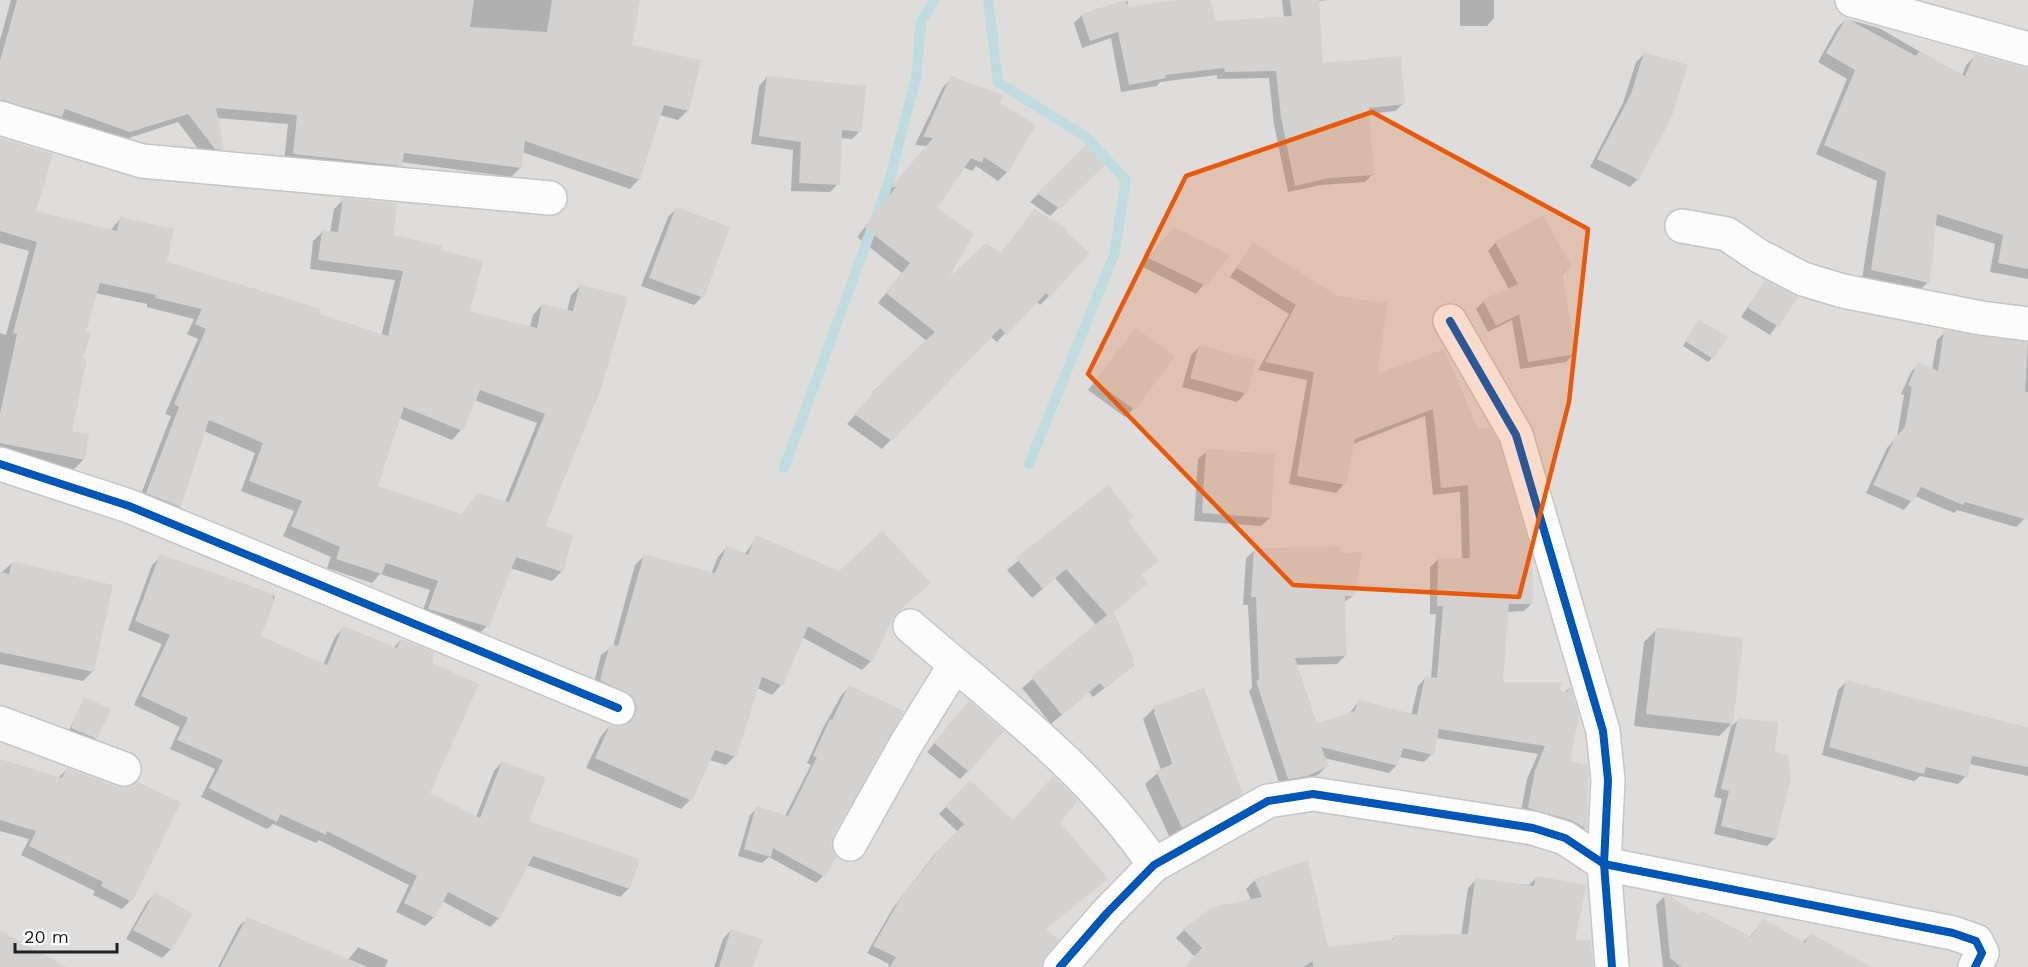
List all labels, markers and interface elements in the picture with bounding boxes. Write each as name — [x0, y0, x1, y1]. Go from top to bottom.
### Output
scale bar — [15, 916, 117, 954]
text: 20 m — [24, 926, 69, 947]

